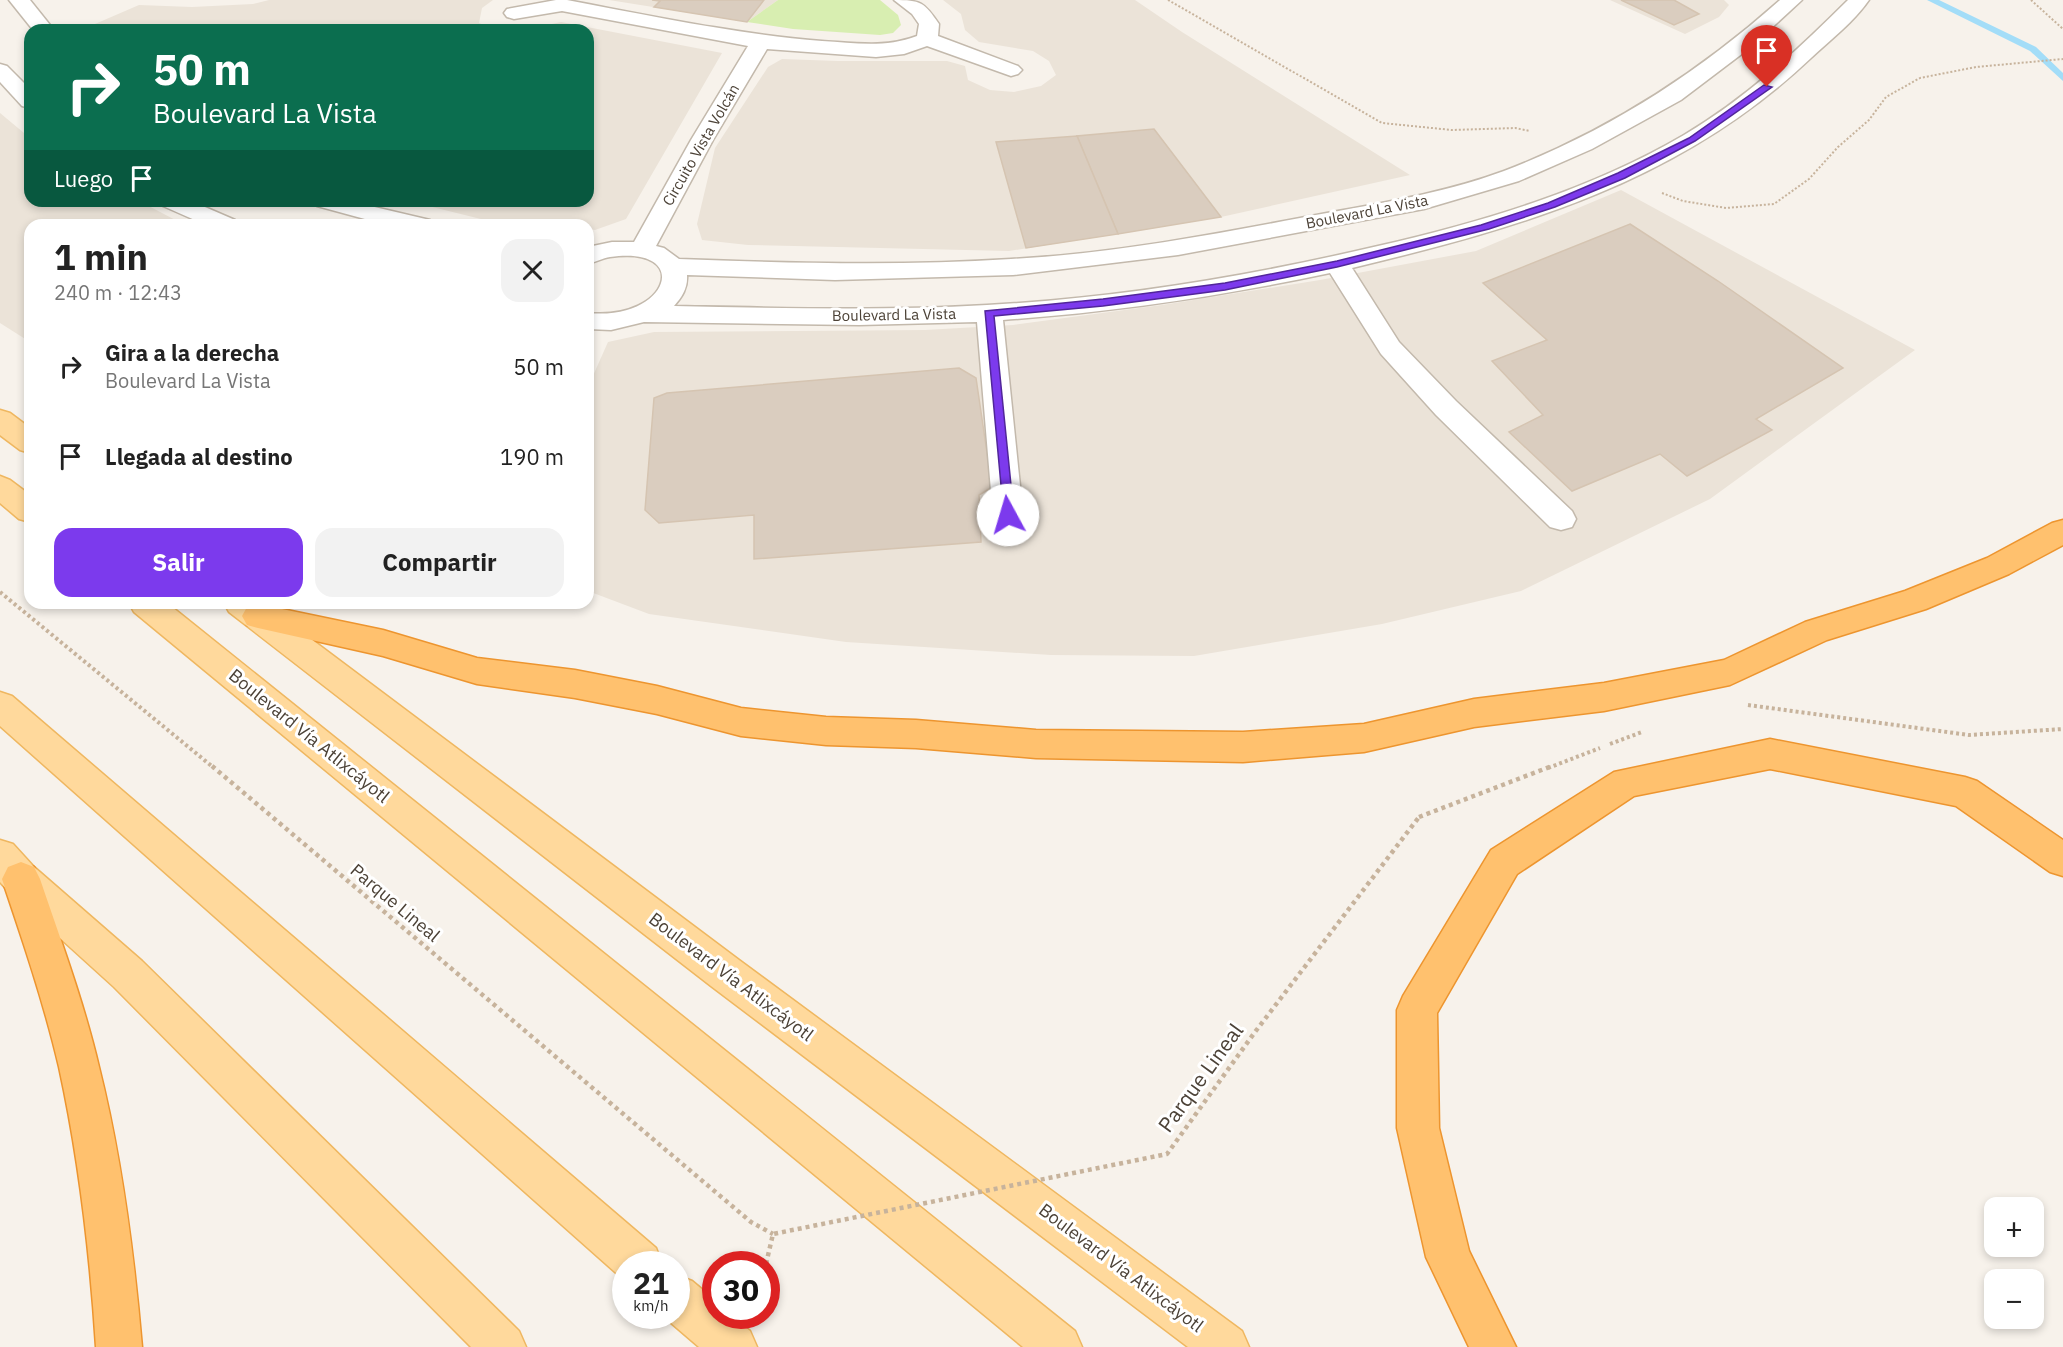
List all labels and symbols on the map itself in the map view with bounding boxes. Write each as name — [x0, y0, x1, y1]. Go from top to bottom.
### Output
pin — [1741, 25, 1792, 87]
street label: Circuito Vista Volcán — [658, 80, 743, 209]
street label: Boulevard La Vista — [1304, 190, 1430, 233]
street label: Boulevard La Vista — [832, 304, 956, 325]
position arrow — [976, 483, 1040, 547]
street label: Boulevard Vía Atlixcáyotl — [224, 664, 394, 808]
street label: Parque Lineal — [346, 859, 445, 947]
street label: Boulevard Vía Atlixcáyotl — [644, 907, 818, 1046]
street label: Parque Lineal — [1151, 1017, 1249, 1137]
street label: Boulevard Vía Atlixcáyotl — [1034, 1198, 1208, 1337]
speed limit sign: 30 — [702, 1251, 780, 1329]

